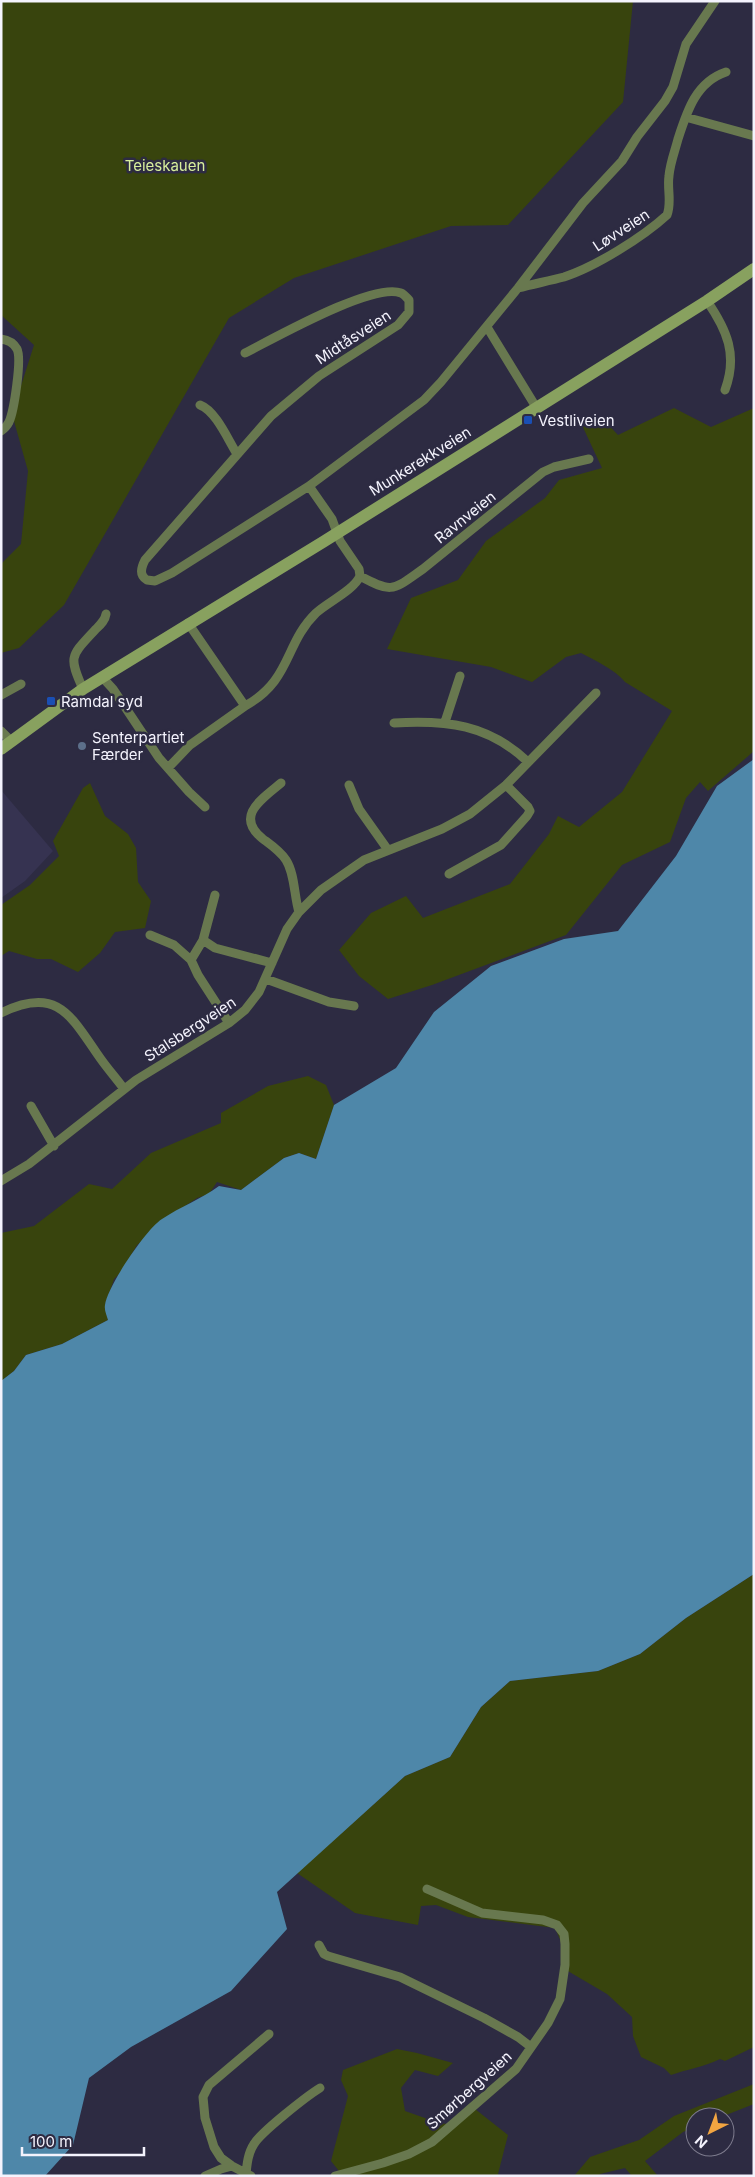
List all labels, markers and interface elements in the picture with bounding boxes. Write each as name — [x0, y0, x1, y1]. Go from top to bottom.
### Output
park label: Teieskauen — [125, 156, 205, 175]
street label: Løvveien — [589, 205, 653, 255]
street label: Midtåsveien — [312, 306, 394, 368]
place label: Vestliveien — [538, 411, 615, 430]
marker: Vestliveien — [522, 414, 534, 426]
street label: Munkerekkveien — [366, 422, 474, 500]
street label: Ravnveien — [431, 487, 499, 547]
place label: Ramdal syd — [61, 692, 143, 711]
marker: Ramdal syd — [45, 695, 57, 707]
place label: Senterpartiet Færder — [92, 728, 185, 764]
marker: Senterpartiet Færder — [76, 740, 88, 752]
street label: Stalsbergveien — [141, 992, 239, 1066]
street label: Smørbergveien — [422, 2047, 516, 2133]
north arrow — [685, 2107, 735, 2157]
scale bar — [22, 2124, 145, 2156]
text: 100 m — [30, 2132, 72, 2151]
text: N — [691, 2132, 711, 2152]

